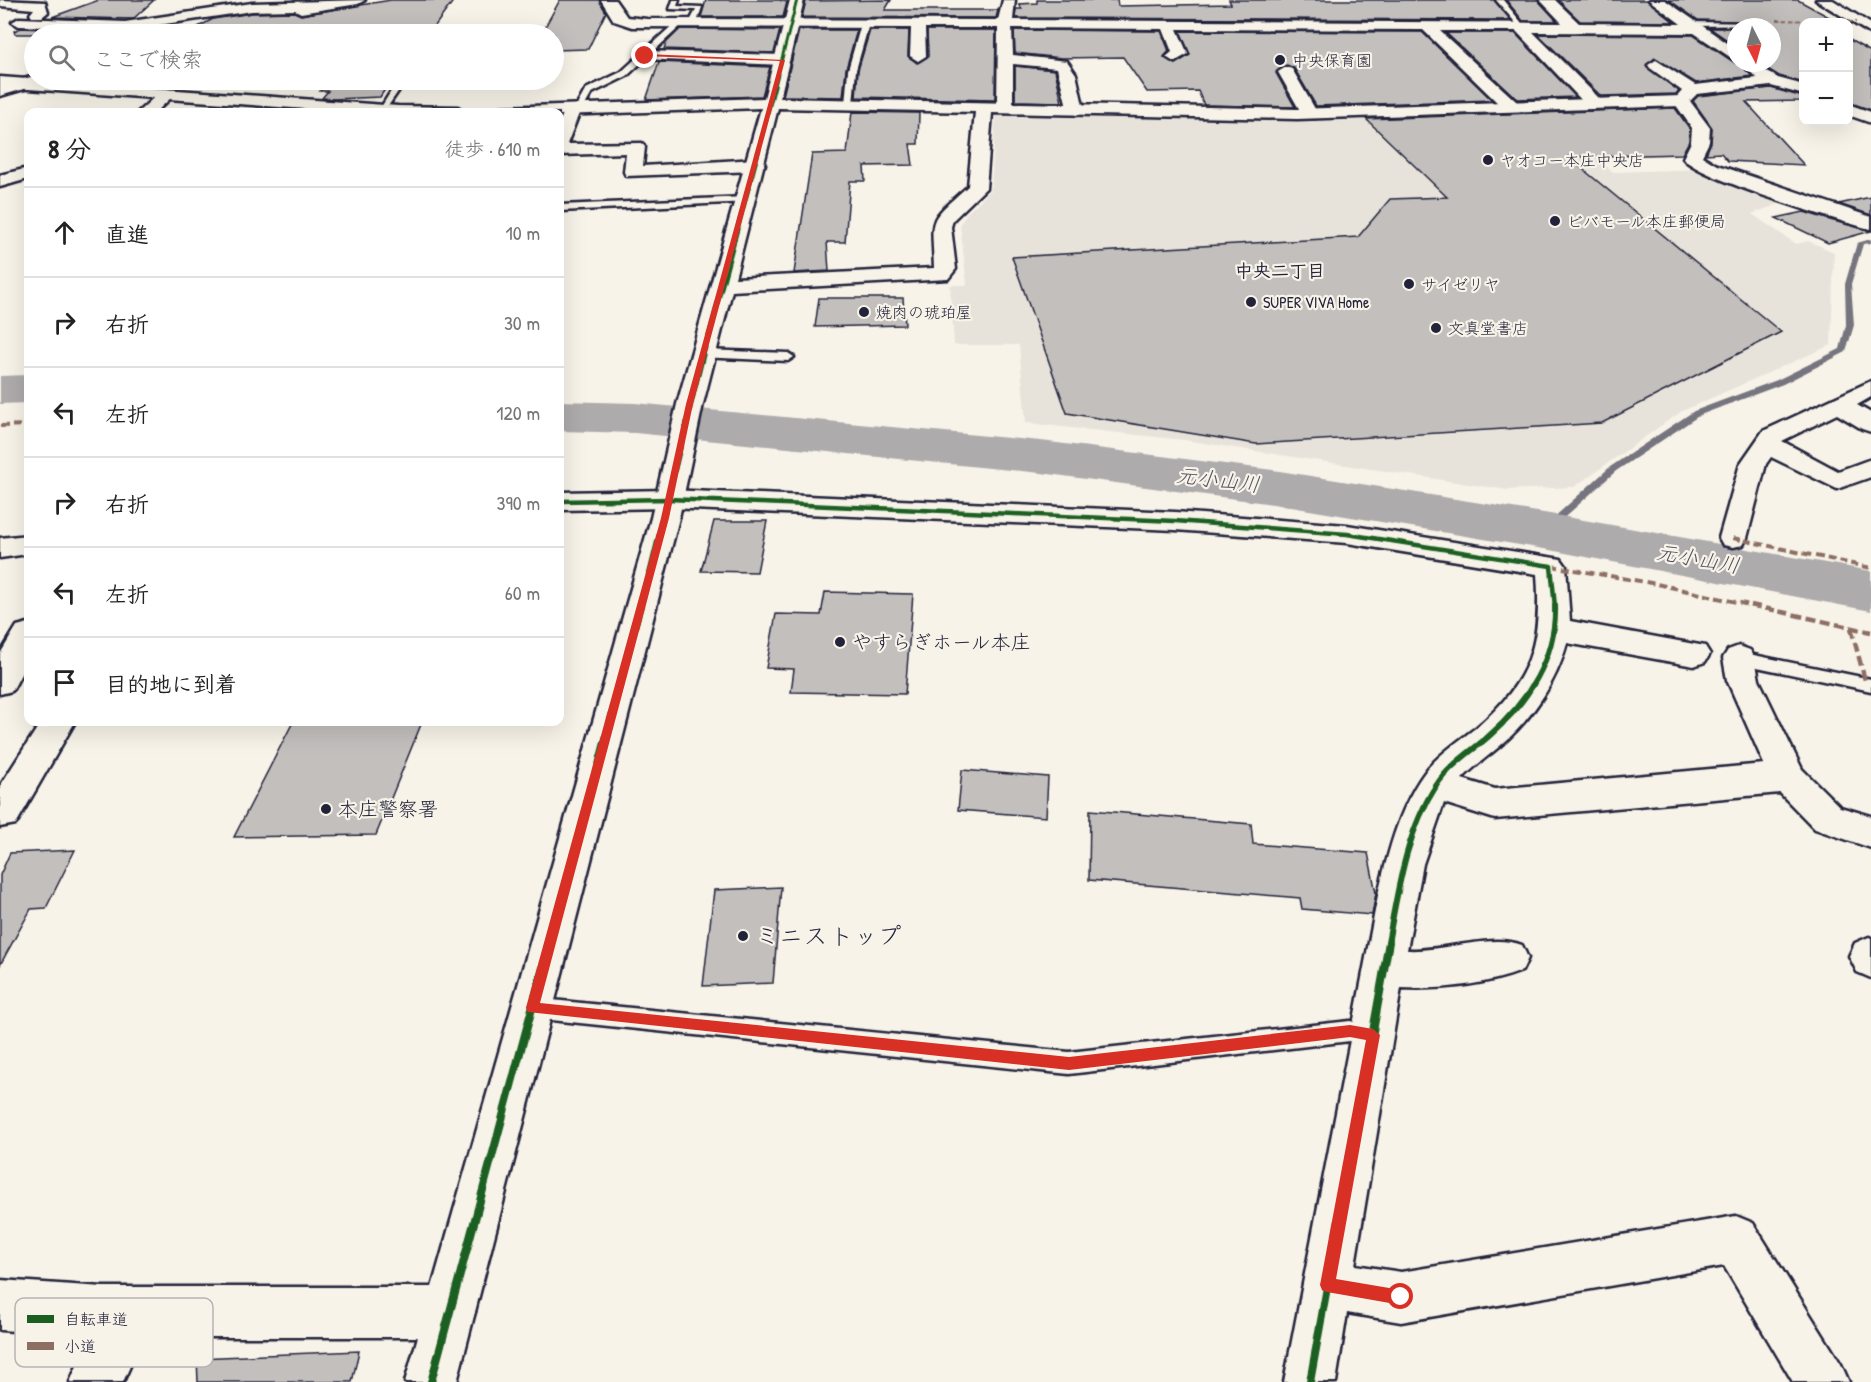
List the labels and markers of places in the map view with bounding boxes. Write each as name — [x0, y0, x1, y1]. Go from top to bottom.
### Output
place label: 中央保育園 — [1292, 49, 1372, 71]
marker: 中央保育園 — [1273, 53, 1287, 67]
place label: ヤオコー本庄中央店 — [1500, 149, 1644, 171]
marker: ヤオコー本庄中央店 — [1481, 153, 1495, 167]
place label: ビバモール本庄郵便局 — [1567, 210, 1726, 232]
marker: ビバモール本庄郵便局 — [1548, 214, 1562, 228]
place label: サイゼリヤ — [1421, 273, 1500, 295]
marker: サイゼリヤ — [1402, 277, 1416, 291]
place label: SUPER VIVA Home — [1263, 291, 1370, 313]
marker: SUPER VIVA Home — [1244, 295, 1258, 309]
place label: 焼肉の琥珀屋 — [876, 301, 972, 323]
marker: 焼肉の琥珀屋 — [857, 305, 871, 319]
place label: 文真堂書店 — [1448, 317, 1528, 339]
marker: 文真堂書店 — [1429, 321, 1443, 335]
place label: やすらぎホール本庄 — [852, 628, 1031, 655]
marker: やすらぎホール本庄 — [833, 635, 847, 649]
place label: 本庄警察署 — [338, 795, 438, 822]
marker: 本庄警察署 — [319, 802, 333, 816]
place label: ミニストップ — [755, 919, 901, 951]
marker: ミニストップ — [736, 929, 750, 943]

